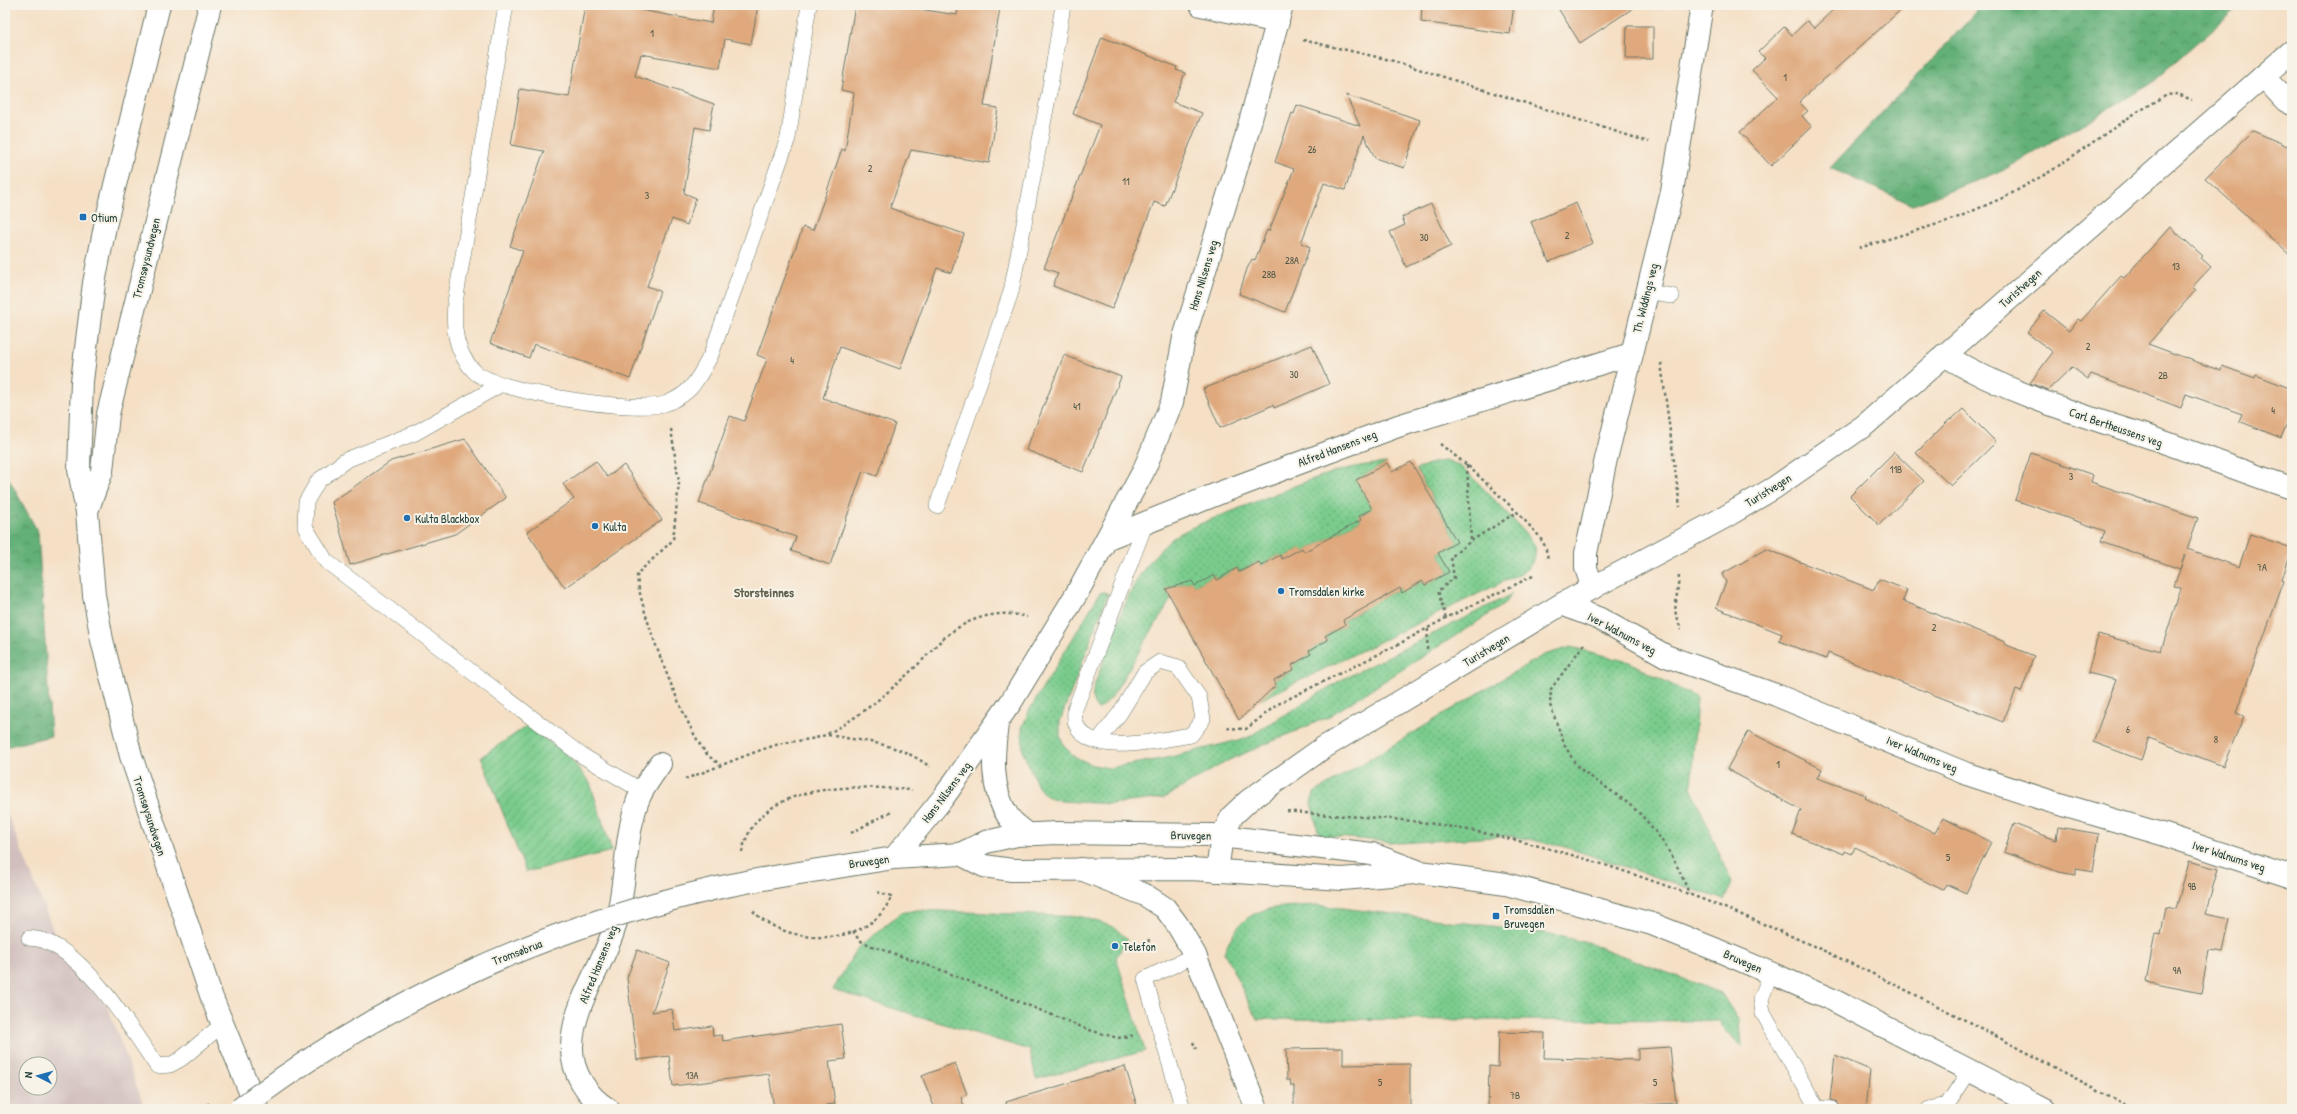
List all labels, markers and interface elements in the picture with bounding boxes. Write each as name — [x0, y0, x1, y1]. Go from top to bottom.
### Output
house number: 1 — [650, 27, 654, 40]
house number: 1 — [1783, 71, 1787, 84]
house number: 26 — [1308, 143, 1316, 156]
house number: 2 — [868, 162, 873, 175]
house number: 11 — [1122, 175, 1130, 188]
house number: 3 — [645, 189, 650, 202]
place label: Otium — [91, 209, 117, 226]
marker: Otium — [78, 212, 88, 222]
street label: Tromsøysundvegen — [128, 216, 164, 300]
house number: 2 — [1565, 229, 1570, 242]
house number: 30 — [1420, 231, 1429, 244]
street label: Hans Nilsens veg — [1184, 238, 1222, 312]
house number: 28A — [1285, 254, 1299, 267]
house number: 13 — [2172, 260, 2181, 273]
street label: Th. Widdings veg — [1628, 261, 1662, 335]
street label: Turistvegen — [1995, 264, 2045, 312]
house number: 28B — [1262, 268, 1276, 281]
house number: 2 — [2086, 340, 2091, 353]
house number: 4 — [790, 354, 794, 367]
house number: 30 — [1290, 368, 1299, 381]
house number: 2B — [2158, 369, 2168, 382]
house number: 41 — [1073, 400, 1081, 413]
street label: Carl Bertheussens veg — [2067, 403, 2165, 451]
house number: 4 — [2271, 404, 2275, 417]
street label: Alfred Hansens veg — [1295, 425, 1379, 471]
house number: 11B — [1890, 463, 1902, 476]
street label: Turistvegen — [1742, 469, 1794, 511]
house number: 3 — [2069, 470, 2074, 483]
place label: Kulta Blackbox — [415, 510, 480, 527]
marker: Kulta Blackbox — [402, 513, 412, 523]
place label: Kulta — [603, 518, 626, 535]
marker: Kulta — [590, 521, 600, 531]
house number: 7A — [2257, 561, 2267, 574]
district label: Storsteinnes — [734, 583, 794, 601]
place label: Tromsdalen kirke — [1289, 583, 1365, 600]
marker: Tromsdalen kirke — [1276, 586, 1286, 596]
street label: Iver Walnums veg — [1585, 608, 1659, 658]
house number: 2 — [1932, 621, 1937, 634]
street label: Turistvegen — [1460, 629, 1512, 671]
house number: 6 — [2126, 723, 2130, 736]
street label: Iver Walnums veg — [1884, 731, 1960, 777]
house number: 8 — [2214, 733, 2218, 746]
street label: Hans Nilsens veg — [917, 758, 975, 826]
house number: 1 — [1776, 758, 1780, 771]
street label: Tromsøysundvegen — [129, 774, 171, 858]
street label: Bruvegen — [1171, 826, 1211, 844]
street label: Iver Walnums veg — [2190, 836, 2268, 876]
street label: Bruvegen — [848, 850, 890, 872]
house number: 5 — [1946, 851, 1951, 864]
house number: 9B — [2188, 880, 2196, 893]
place label: Tromsdalen Bruvegen — [1504, 901, 1555, 932]
marker: Tromsdalen Bruvegen — [1491, 911, 1501, 921]
street label: Alfred Hansens veg — [575, 922, 621, 1006]
street label: Tromsøbrua — [490, 935, 545, 969]
place label: Telefon — [1123, 938, 1156, 955]
marker: Telefon — [1110, 941, 1120, 951]
street label: Bruvegen — [1721, 945, 1765, 977]
house number: 9A — [2173, 964, 2181, 977]
north arrow — [18, 1056, 58, 1096]
house number: 13A — [686, 1069, 699, 1082]
text: N — [21, 1071, 35, 1079]
house number: 5 — [1378, 1076, 1383, 1089]
house number: 5 — [1653, 1076, 1658, 1089]
house number: 7B — [1510, 1089, 1520, 1102]

